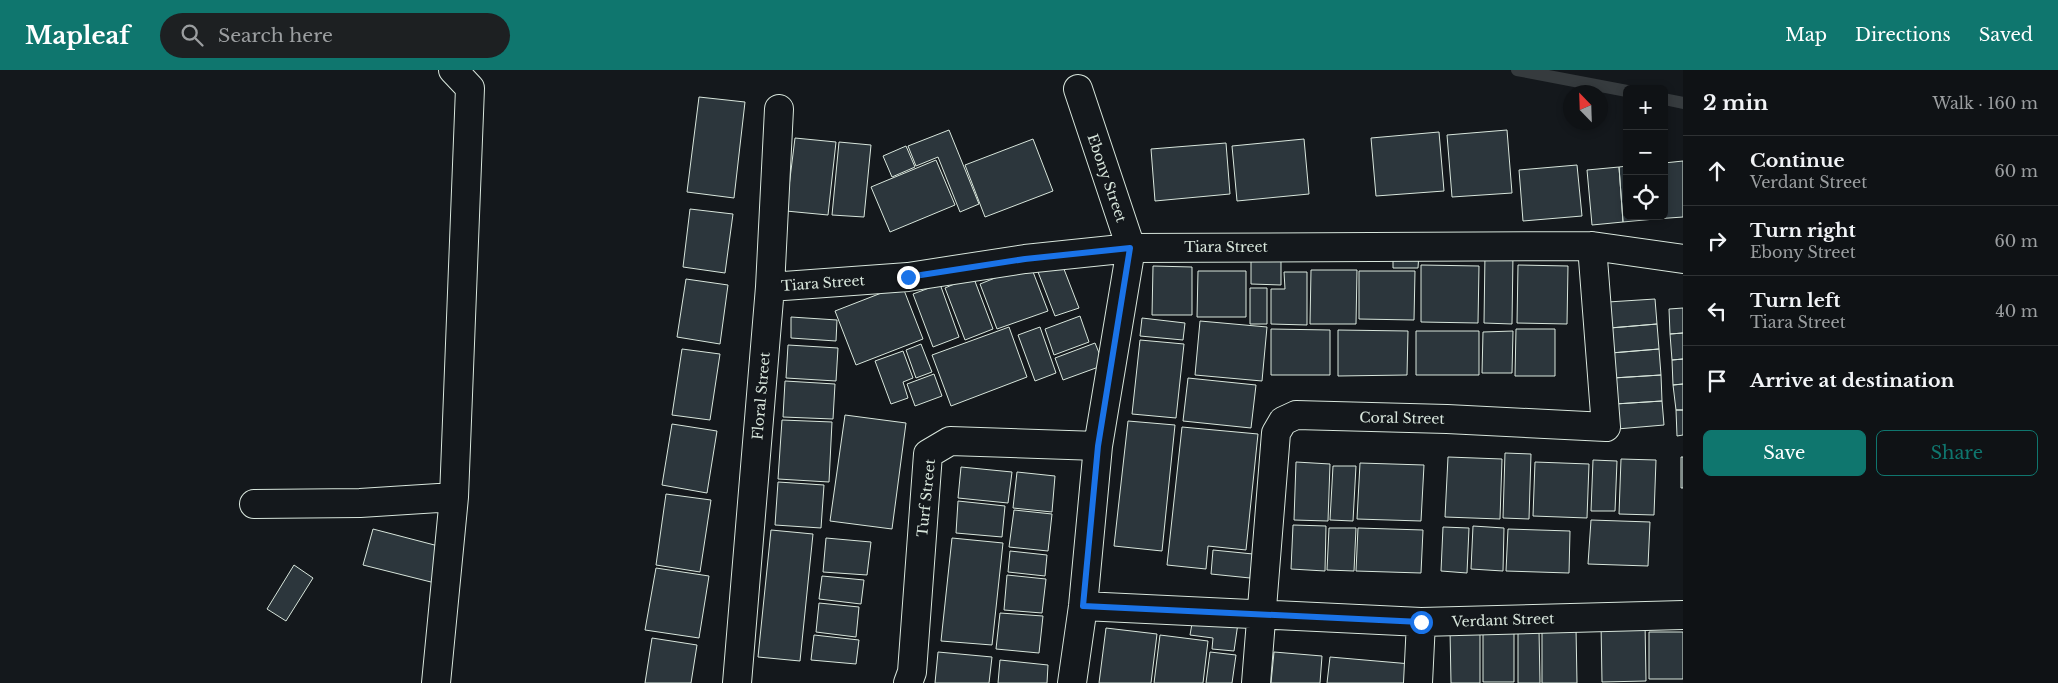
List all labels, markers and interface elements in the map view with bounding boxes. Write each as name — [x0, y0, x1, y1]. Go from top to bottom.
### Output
search box — [160, 13, 510, 58]
text: Mapleaf — [25, 21, 130, 50]
icon: search — [178, 21, 206, 49]
text: Search here — [218, 24, 333, 47]
text: Map — [1785, 24, 1827, 46]
text: Directions — [1855, 24, 1951, 46]
text: Saved — [1979, 24, 2033, 46]
north arrow — [1563, 85, 1608, 130]
map controls — [1623, 85, 1668, 220]
button: + — [1623, 85, 1668, 130]
text: 2 min — [1703, 90, 1768, 116]
text: Walk · 160 m — [1933, 93, 2038, 113]
button: − — [1623, 130, 1668, 175]
street label: Ebony Street — [1083, 131, 1131, 225]
text: Continue — [1750, 149, 1845, 172]
icon: ahead — [1703, 157, 1731, 185]
text: 60 m — [1995, 161, 2038, 181]
text: Verdant Street — [1750, 172, 1867, 192]
button: locate — [1623, 175, 1668, 220]
text: Turn right — [1750, 219, 1856, 242]
icon: right — [1703, 227, 1731, 255]
text: 60 m — [1995, 231, 2038, 251]
street label: Tiara Street — [1184, 238, 1269, 256]
text: Ebony Street — [1750, 242, 1856, 262]
route end — [897, 266, 920, 289]
street label: Tiara Street — [781, 271, 866, 295]
text: Turn left — [1750, 289, 1841, 312]
icon: left — [1703, 297, 1731, 325]
text: 40 m — [1995, 301, 2038, 321]
text: Tiara Street — [1750, 312, 1846, 332]
street label: Floral Street — [748, 351, 774, 441]
icon: arrive — [1703, 367, 1731, 395]
text: Arrive at destination — [1750, 369, 1954, 392]
street label: Coral Street — [1359, 408, 1446, 428]
button: Save — [1703, 430, 1866, 476]
button: Share — [1876, 430, 2038, 476]
street label: Turf Street — [913, 457, 939, 538]
street label: Verdant Street — [1450, 609, 1555, 631]
route start — [1410, 611, 1433, 634]

